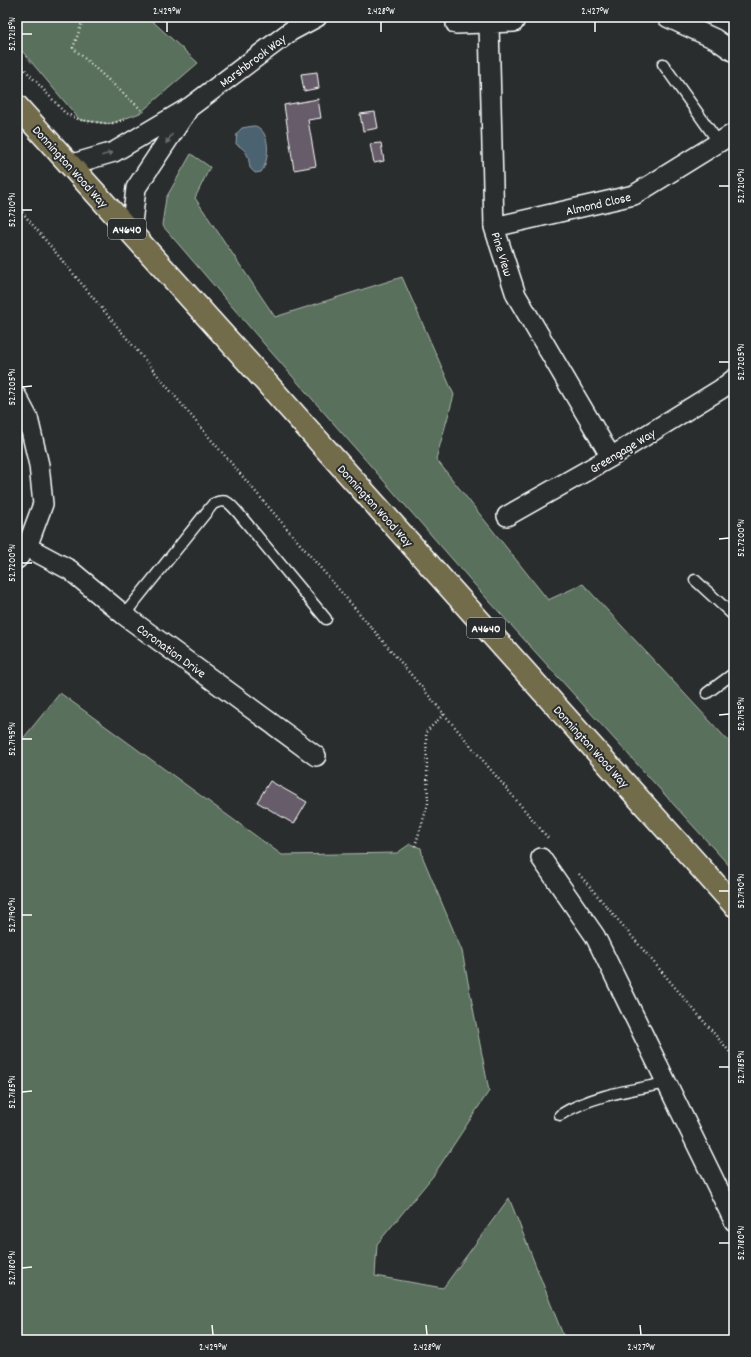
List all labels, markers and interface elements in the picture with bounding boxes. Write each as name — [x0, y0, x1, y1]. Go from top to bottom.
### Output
text: 2.429°W — [153, 5, 181, 19]
text: 2.428°W — [367, 5, 395, 19]
text: 2.427°W — [581, 5, 609, 19]
text: 52.7215°N — [6, 17, 20, 51]
street label: Marshbrook Way — [216, 30, 291, 93]
street label: Donnington Wood Way — [27, 122, 112, 214]
one-way arrow — [165, 134, 173, 144]
one-way arrow — [101, 151, 113, 157]
text: 52.7210°N — [735, 169, 749, 203]
street label: Almond Close — [564, 189, 633, 222]
text: 52.7210°N — [6, 193, 20, 227]
road number: A4640 — [108, 219, 146, 239]
street label: Pine View — [485, 230, 516, 279]
text: 52.7205°N — [735, 343, 749, 381]
text: 52.7205°N — [6, 368, 20, 406]
street label: Greengage Way — [587, 425, 660, 479]
street label: Donnington Wood Way — [332, 461, 417, 553]
text: 52.7200°N — [735, 519, 749, 557]
text: 52.7200°N — [6, 544, 20, 582]
road number: A4640 — [467, 618, 505, 638]
street label: Coronation Drive — [132, 620, 209, 684]
text: 52.7195°N — [735, 697, 749, 731]
street label: Donnington Wood Way — [548, 702, 633, 794]
text: 52.7195°N — [6, 722, 20, 756]
text: 52.7190°N — [735, 874, 749, 908]
text: 52.7190°N — [6, 898, 20, 932]
text: 52.7185°N — [735, 1050, 749, 1084]
text: 52.7185°N — [6, 1075, 20, 1109]
text: 52.7180°N — [735, 1226, 749, 1260]
text: 52.7180°N — [6, 1251, 20, 1285]
text: 2.429°W — [199, 1341, 227, 1355]
text: 2.428°W — [413, 1341, 441, 1355]
text: 2.427°W — [627, 1341, 655, 1355]

